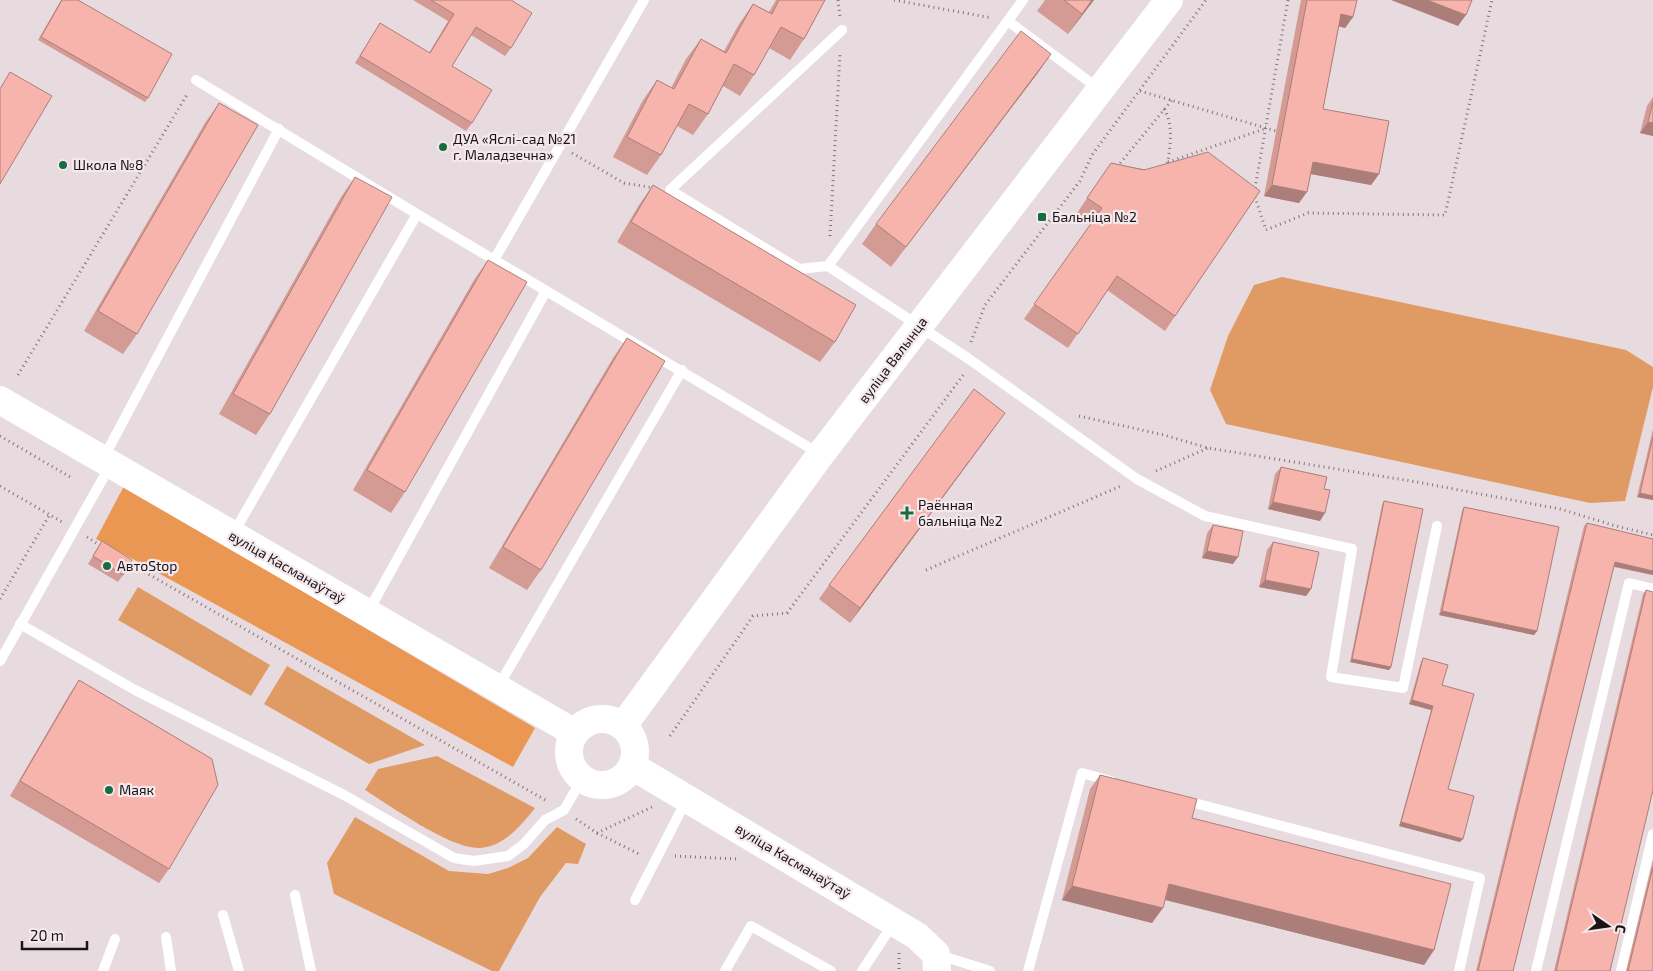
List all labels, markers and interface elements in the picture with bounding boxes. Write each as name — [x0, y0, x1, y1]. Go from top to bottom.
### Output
place label: ДУА «Яслі-сад №21 г. Маладзечна» — [453, 130, 576, 163]
marker: ДУА «Яслі-сад №21 г. Маладзечна» — [437, 141, 449, 153]
place label: Школа №8 — [73, 156, 144, 173]
marker: Школа №8 — [57, 159, 69, 171]
place label: Бальніца №2 — [1052, 208, 1137, 225]
marker: Бальніца №2 — [1036, 211, 1048, 223]
street label: вуліца Валынца — [855, 313, 931, 406]
place label: Раённая бальніца №2 — [918, 496, 1003, 529]
marker: Раённая бальніца №2 — [900, 506, 914, 520]
street label: вуліца Касманаўтаў — [226, 526, 349, 607]
place label: АвтоStop — [117, 557, 177, 574]
marker: АвтоStop — [101, 560, 113, 572]
place label: Маяк — [119, 781, 155, 798]
marker: Маяк — [103, 784, 115, 796]
street label: вуліца Касманаўтаў — [732, 819, 855, 902]
north arrow — [1583, 901, 1633, 951]
scale bar — [22, 918, 88, 950]
text: С — [1612, 923, 1630, 935]
text: 20 m — [30, 926, 64, 944]

